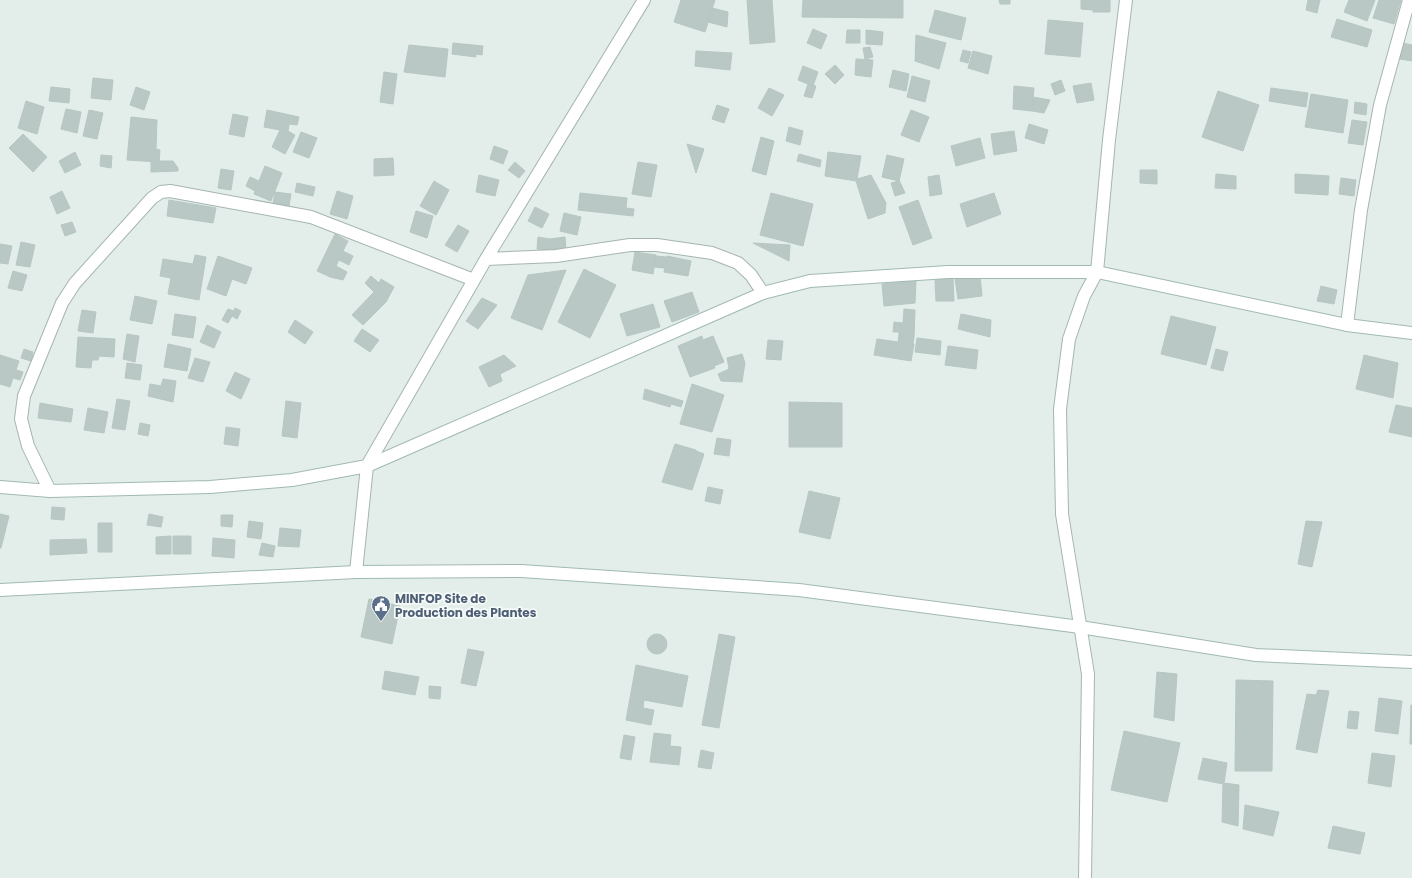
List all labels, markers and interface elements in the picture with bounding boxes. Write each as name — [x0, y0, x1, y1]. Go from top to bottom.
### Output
place label: MINFOP Site de Production des Plantes — [395, 590, 537, 621]
public building icon: MINFOP Site de Production des Plantes — [370, 594, 392, 622]

